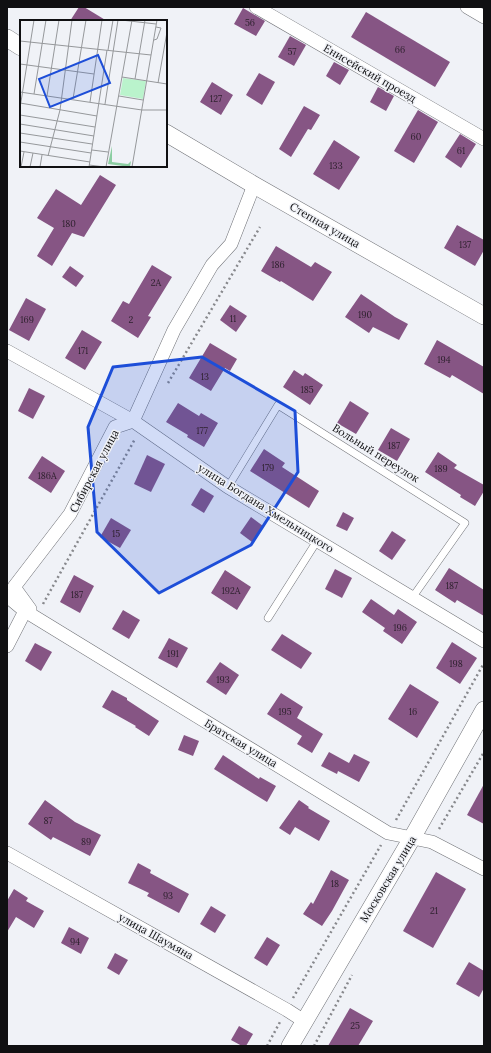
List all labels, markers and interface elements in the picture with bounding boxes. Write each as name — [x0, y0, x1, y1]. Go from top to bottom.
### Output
house number: 56 — [245, 17, 255, 28]
inset map — [20, 20, 167, 167]
street label: Енисейский проезд — [321, 41, 419, 106]
house number: 66 — [395, 44, 405, 55]
house number: 57 — [287, 46, 297, 57]
house number: 127 — [210, 93, 222, 104]
house number: 60 — [411, 131, 422, 142]
house number: 61 — [457, 145, 465, 156]
house number: 133 — [329, 160, 343, 171]
street label: Степная улица — [287, 199, 363, 251]
house number: 180 — [62, 218, 76, 229]
house number: 137 — [459, 239, 471, 250]
house number: 186 — [271, 259, 285, 270]
house number: 2А — [151, 277, 162, 288]
house number: 190 — [358, 309, 372, 320]
house number: 11 — [230, 313, 236, 324]
house number: 169 — [20, 314, 34, 325]
house number: 2 — [129, 314, 134, 325]
house number: 171 — [78, 345, 88, 356]
house number: 194 — [437, 354, 451, 365]
house number: 13 — [201, 371, 209, 382]
house number: 185 — [300, 384, 314, 395]
street label: Вольный переулок — [330, 421, 422, 485]
house number: 177 — [196, 425, 208, 436]
street label: Сибирская улица — [66, 427, 122, 515]
house number: 187 — [388, 440, 400, 451]
street label: улица Богдана Хмельницкого — [195, 460, 337, 556]
house number: 179 — [262, 462, 274, 473]
house number: 189 — [434, 463, 448, 474]
house number: 186А — [37, 470, 57, 481]
house number: 15 — [112, 528, 120, 539]
house number: 187 — [446, 580, 458, 591]
house number: 192А — [222, 585, 241, 596]
house number: 187 — [71, 589, 83, 600]
house number: 196 — [393, 622, 407, 633]
house number: 191 — [167, 648, 179, 659]
house number: 198 — [449, 658, 463, 669]
house number: 193 — [216, 674, 230, 685]
house number: 195 — [278, 706, 292, 717]
house number: 16 — [409, 706, 417, 717]
street label: Братская улица — [202, 716, 280, 770]
house number: 87 — [43, 815, 53, 826]
street label: Московская улица — [357, 833, 419, 925]
house number: 89 — [81, 836, 91, 847]
house number: 18 — [331, 878, 339, 889]
house number: 93 — [163, 890, 173, 901]
house number: 21 — [430, 905, 438, 916]
street label: улица Шаумяна — [116, 910, 196, 963]
house number: 94 — [70, 936, 80, 947]
house number: 25 — [350, 1020, 360, 1031]

